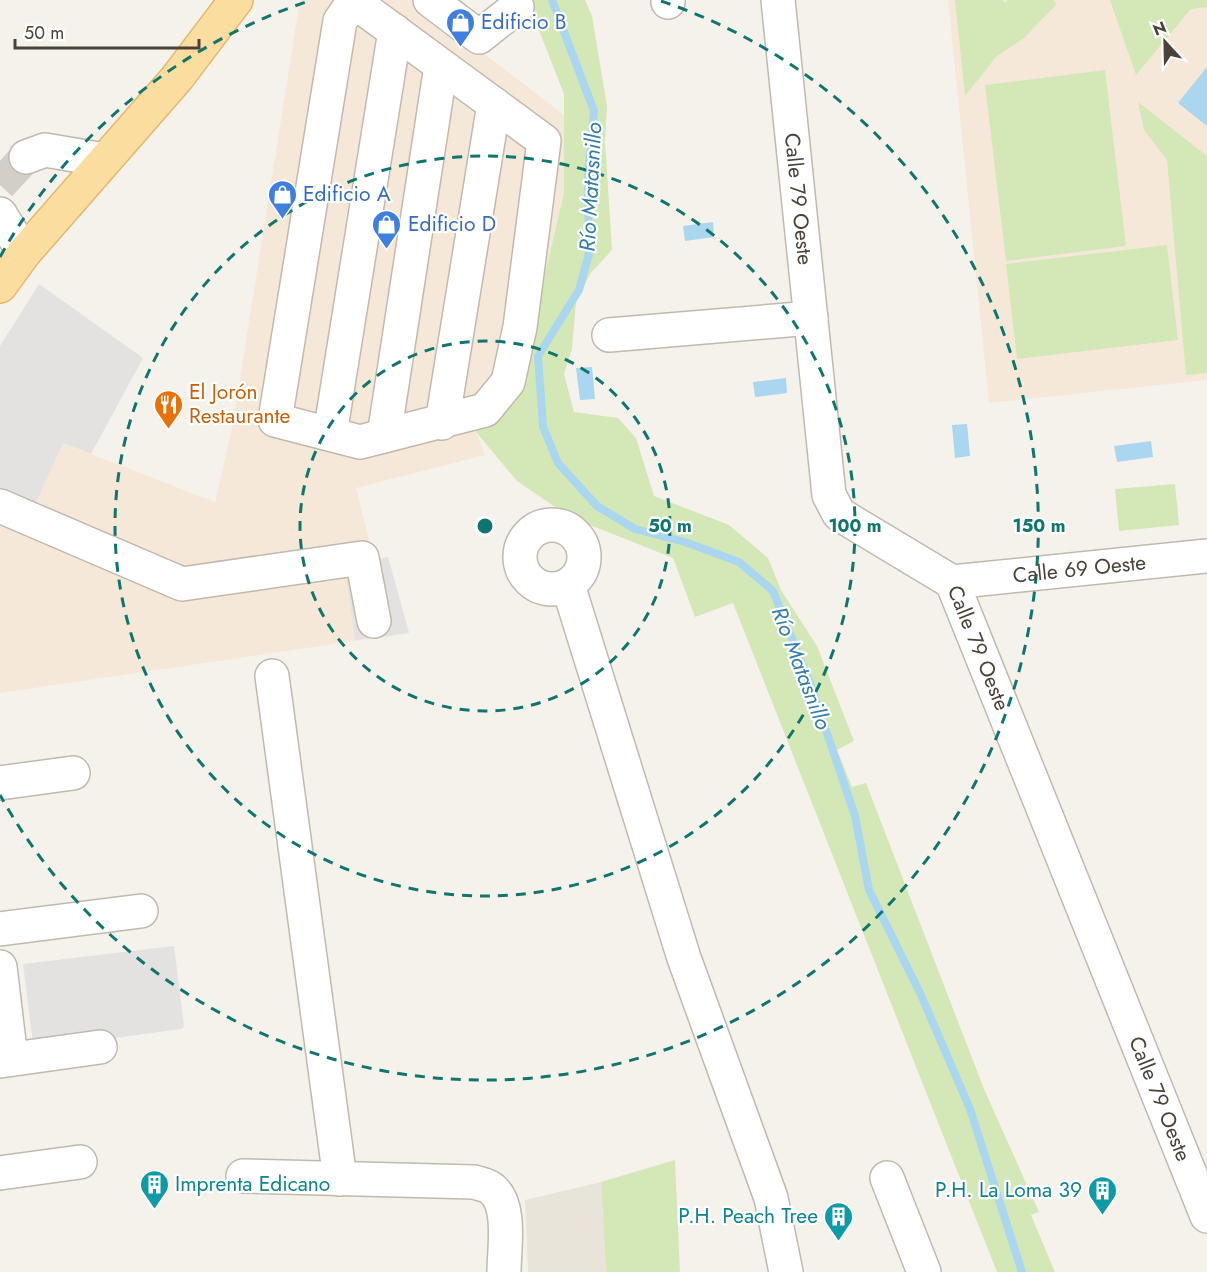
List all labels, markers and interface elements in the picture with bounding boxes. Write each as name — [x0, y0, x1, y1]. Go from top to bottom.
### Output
shop icon: Edificio B — [444, 6, 476, 48]
place label: Edificio B — [481, 7, 566, 37]
scale bar — [15, 12, 200, 50]
north arrow — [1135, 12, 1195, 72]
text: N — [1149, 16, 1170, 42]
text: 50 m — [24, 20, 64, 46]
water label: Río Matasnillo — [571, 121, 609, 252]
street label: Calle 79 Oeste — [777, 131, 820, 267]
shop icon: Edificio A — [266, 178, 298, 220]
place label: Edificio A — [303, 179, 391, 209]
shop icon: Edificio D — [371, 208, 403, 250]
place label: Edificio D — [408, 209, 496, 239]
place label: El Jorón Restaurante — [189, 377, 291, 431]
restaurant icon: El Jorón Restaurante — [152, 388, 184, 430]
text: 50 m — [648, 513, 692, 539]
text: 100 m — [828, 513, 882, 539]
text: 150 m — [1013, 513, 1065, 539]
centre of rings — [475, 516, 495, 536]
street label: Calle 69 Oeste — [1011, 547, 1148, 591]
street label: Calle 79 Oeste — [940, 581, 1017, 715]
water label: Río Matasnillo — [764, 602, 840, 734]
street label: Calle 79 Oeste — [1121, 1032, 1199, 1166]
building icon: Imprenta Edicano — [138, 1168, 170, 1210]
place label: Imprenta Edicano — [175, 1169, 330, 1199]
building icon: P.H. La Loma 39 — [1087, 1174, 1119, 1216]
place label: P.H. La Loma 39 — [935, 1175, 1082, 1205]
building icon: P.H. Peach Tree — [823, 1200, 855, 1242]
place label: P.H. Peach Tree — [678, 1201, 818, 1231]

